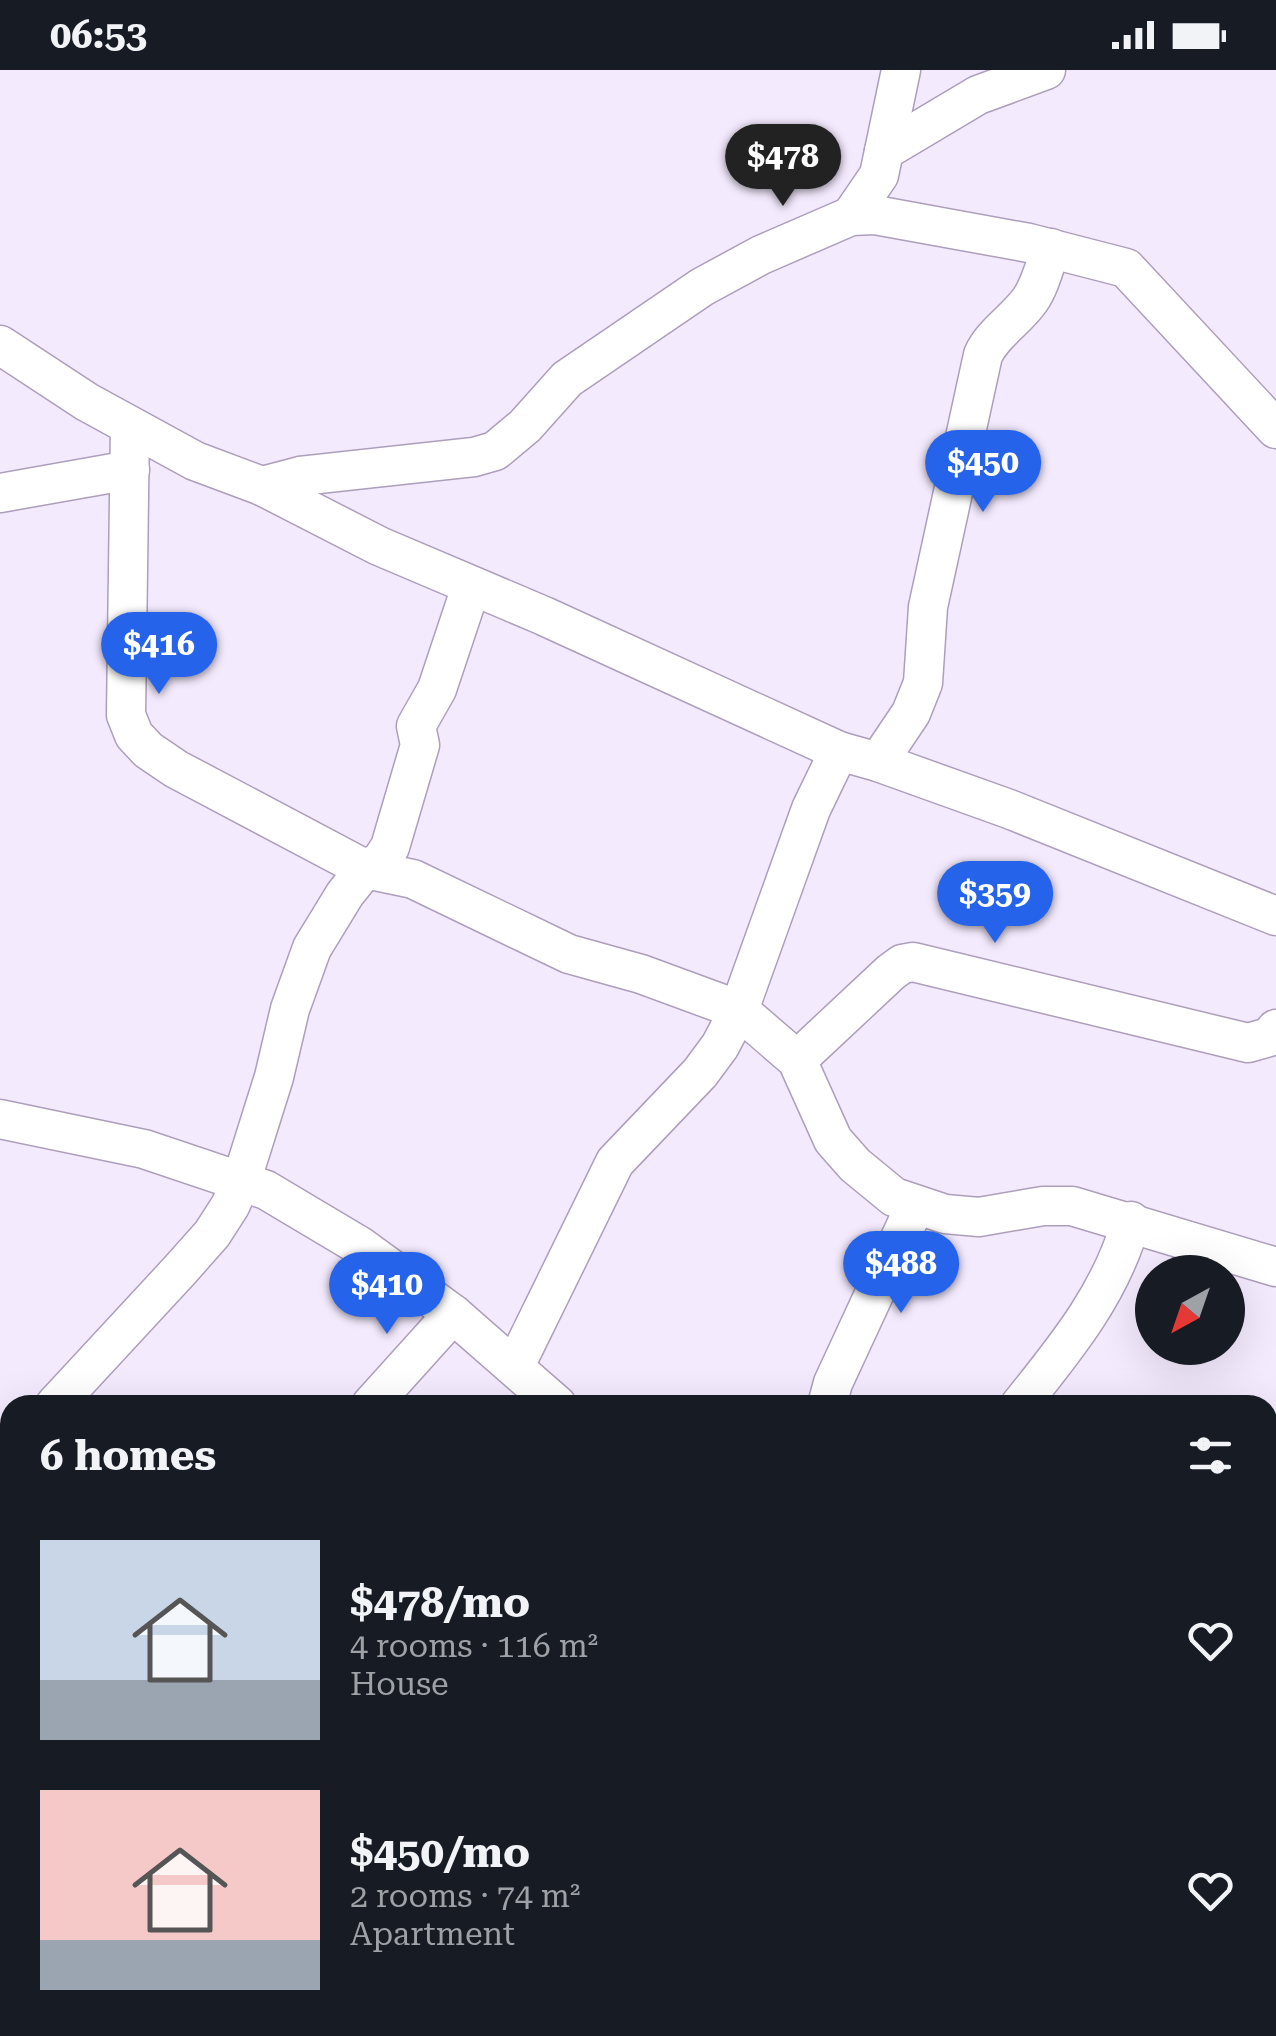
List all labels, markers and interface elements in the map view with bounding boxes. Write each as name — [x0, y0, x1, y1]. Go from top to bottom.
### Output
text: 06:53 — [50, 13, 147, 57]
pin: $478 — [724, 124, 842, 209]
text: $478 — [747, 137, 819, 175]
pin: $450 — [924, 430, 1042, 515]
text: $450 — [947, 443, 1019, 481]
pin: $416 — [100, 612, 218, 697]
text: $416 — [123, 625, 195, 663]
pin: $359 — [936, 861, 1054, 946]
text: $359 — [959, 874, 1031, 912]
pin: $488 — [842, 1231, 960, 1316]
text: $488 — [865, 1244, 937, 1282]
pin: $410 — [328, 1252, 446, 1337]
north arrow — [1135, 1255, 1245, 1365]
map controls — [1135, 1255, 1245, 1365]
text: $410 — [351, 1265, 423, 1303]
icon: filters — [1183, 1428, 1238, 1483]
text: 6 homes — [40, 1431, 216, 1480]
text: $478/mo — [350, 1578, 530, 1627]
icon: home — [120, 1580, 240, 1700]
icon: heart — [1183, 1613, 1238, 1668]
text: 4 rooms · 116 m² — [350, 1627, 598, 1665]
text: House — [350, 1665, 449, 1703]
text: $450/mo — [350, 1828, 530, 1877]
icon: home — [120, 1830, 240, 1950]
icon: heart — [1183, 1863, 1238, 1918]
text: 2 rooms · 74 m² — [350, 1877, 580, 1915]
text: Apartment — [350, 1915, 515, 1953]

